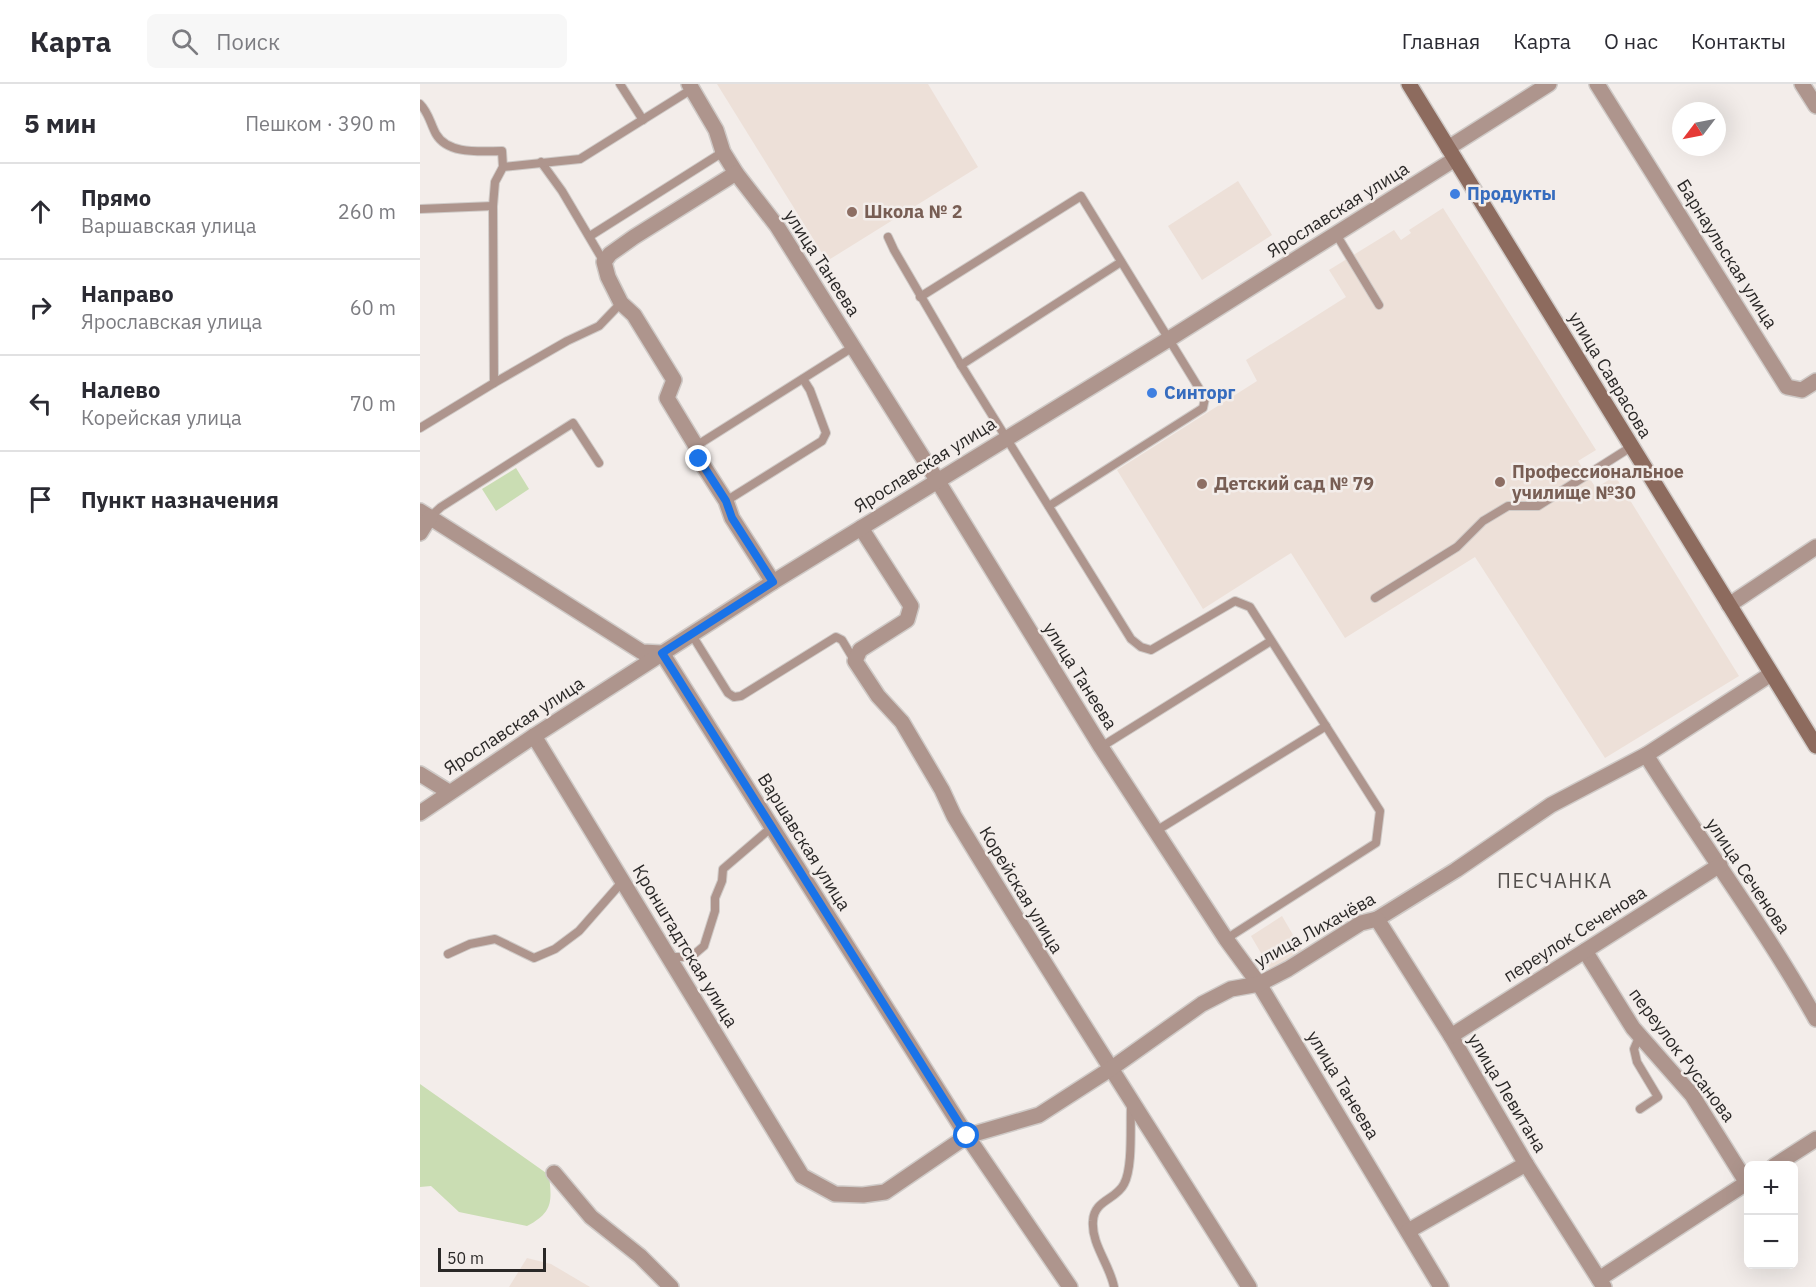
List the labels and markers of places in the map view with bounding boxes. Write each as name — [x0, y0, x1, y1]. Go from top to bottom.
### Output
place label: Продукты — [1467, 182, 1556, 205]
marker: Продукты — [1448, 187, 1462, 201]
place label: Школа № 2 — [864, 200, 963, 223]
marker: Школа № 2 — [845, 205, 859, 219]
place label: Синторг — [1164, 381, 1236, 404]
marker: Синторг — [1145, 386, 1159, 400]
place label: Профессиональное училище №30 — [1512, 460, 1684, 504]
place label: Детский сад № 79 — [1214, 472, 1374, 495]
marker: Профессиональное училище №30 — [1493, 475, 1507, 489]
marker: Детский сад № 79 — [1195, 477, 1209, 491]

